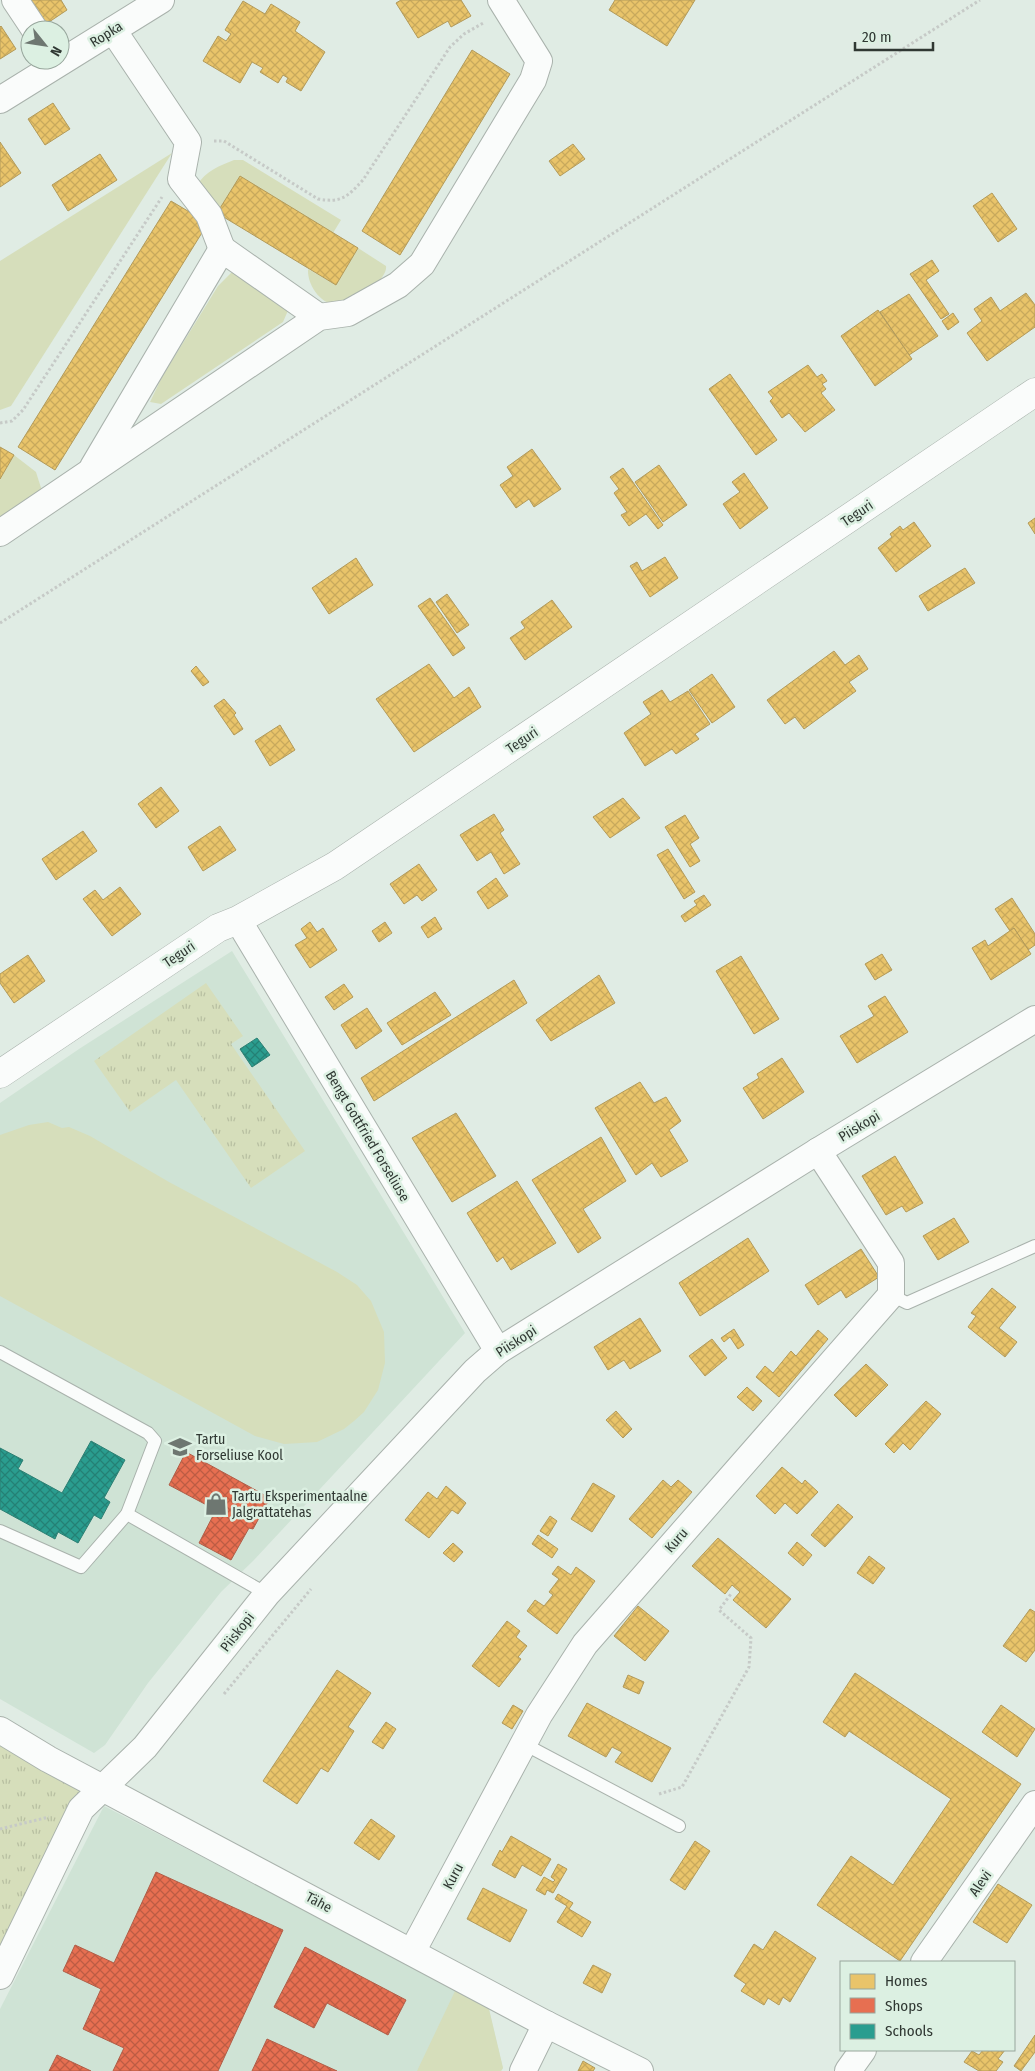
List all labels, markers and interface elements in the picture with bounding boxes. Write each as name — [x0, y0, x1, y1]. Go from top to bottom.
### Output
street label: Ropka — [87, 18, 126, 51]
north arrow — [20, 20, 70, 70]
scale bar — [855, 20, 932, 52]
text: 20 m — [862, 28, 892, 46]
text: N — [46, 43, 65, 59]
street label: Teguri — [838, 497, 876, 530]
street label: Teguri — [503, 724, 541, 757]
street label: Teguri — [160, 938, 198, 971]
street label: Bengt Gottfried Forseliuse — [322, 1068, 413, 1205]
street label: Piiskopi — [836, 1108, 883, 1145]
street label: Piiskopi — [493, 1322, 540, 1361]
place label: Tartu Forseliuse Kool — [196, 1431, 283, 1464]
school or university icon: Tartu Forseliuse Kool — [167, 1434, 193, 1460]
place label: Tartu Eksperimentaalne Jalgrattatehas — [232, 1488, 368, 1521]
shop icon: Tartu Eksperimentaalne Jalgrattatehas — [203, 1491, 229, 1517]
street label: Kuru — [661, 1525, 692, 1556]
street label: Piiskopi — [217, 1609, 258, 1655]
street label: Kuru — [440, 1860, 467, 1892]
street label: Alevi — [966, 1867, 995, 1899]
street label: Tähe — [303, 1889, 335, 1916]
legend — [840, 1961, 1015, 2051]
text: Homes — [885, 1972, 927, 1990]
text: Shops — [885, 1997, 923, 2015]
text: Schools — [885, 2022, 933, 2040]

